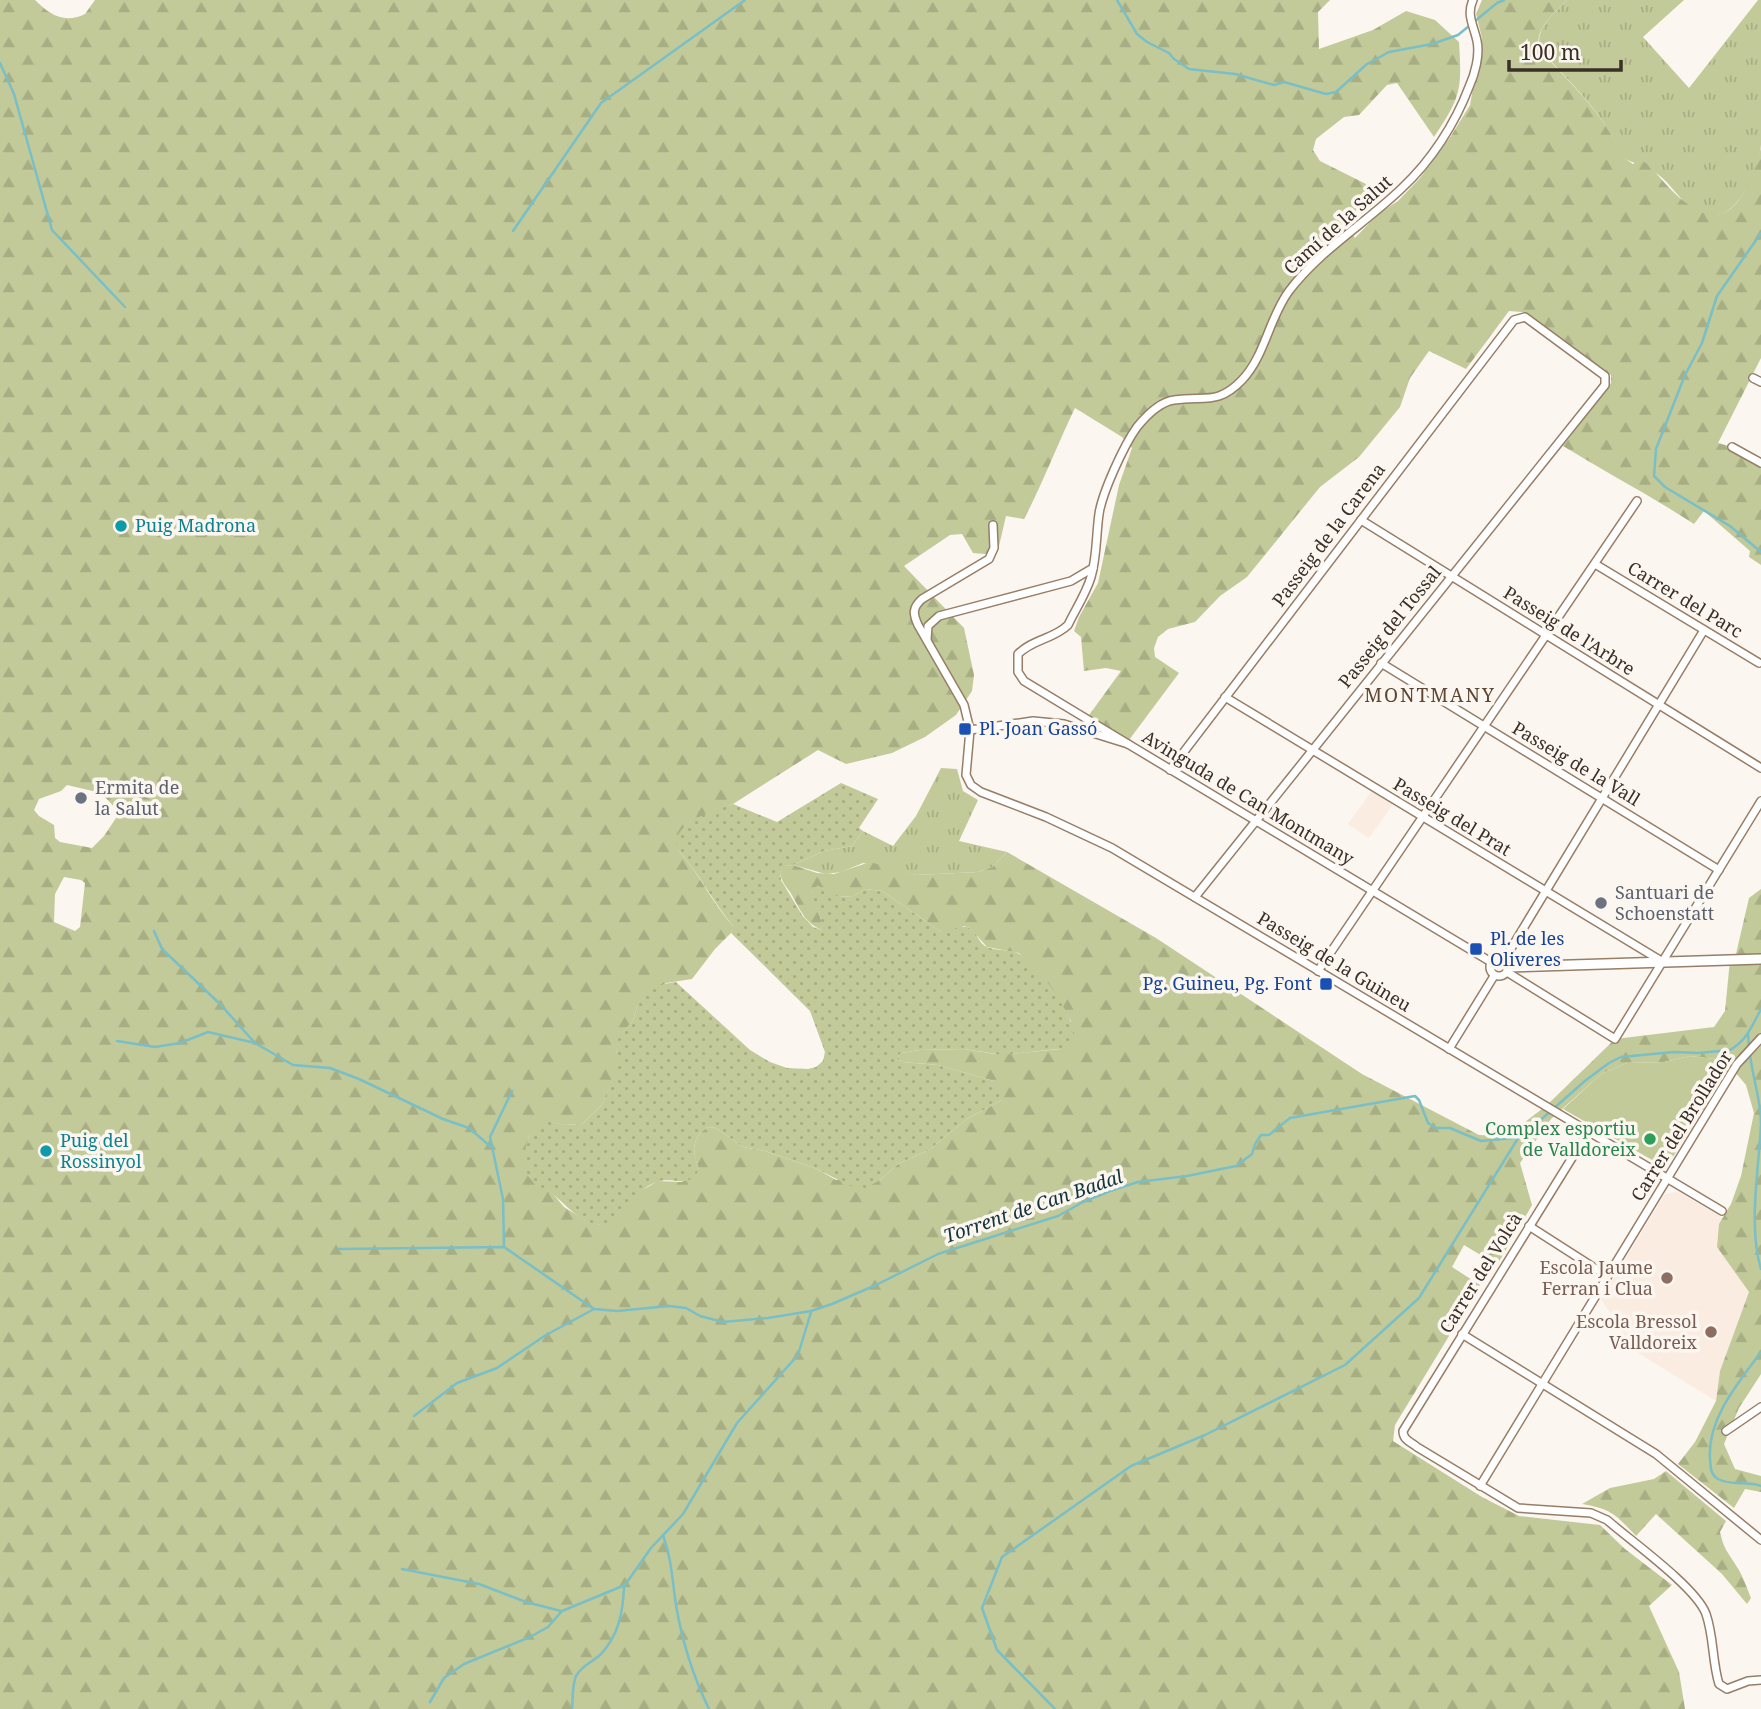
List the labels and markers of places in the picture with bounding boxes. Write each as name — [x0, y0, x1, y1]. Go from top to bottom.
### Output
place label: Puig Madrona — [135, 513, 256, 537]
marker: Puig Madrona — [113, 518, 129, 534]
place label: Pl. Joan Gassó — [979, 716, 1097, 740]
marker: Pl. Joan Gassó — [957, 721, 973, 737]
place label: Ermita de la Salut — [95, 775, 179, 820]
marker: Ermita de la Salut — [73, 790, 89, 806]
place label: Santuari de Schoenstatt — [1615, 880, 1714, 925]
marker: Santuari de Schoenstatt — [1593, 895, 1609, 911]
place label: Pl. de les Oliveres — [1490, 926, 1564, 971]
marker: Pl. de les Oliveres — [1468, 941, 1484, 957]
place label: Pg. Guineu, Pg. Font — [1142, 971, 1312, 995]
marker: Pg. Guineu, Pg. Font — [1318, 976, 1334, 992]
place label: Complex esportiu de Valldoreix — [1485, 1116, 1637, 1161]
place label: Puig del Rossinyol — [60, 1128, 142, 1173]
marker: Complex esportiu de Valldoreix — [1642, 1131, 1658, 1147]
marker: Puig del Rossinyol — [38, 1143, 54, 1159]
place label: Escola Jaume Ferran i Clua — [1539, 1255, 1653, 1300]
marker: Escola Jaume Ferran i Clua — [1659, 1270, 1675, 1286]
place label: Escola Bressol Valldoreix — [1576, 1309, 1698, 1354]
marker: Escola Bressol Valldoreix — [1703, 1324, 1719, 1340]

